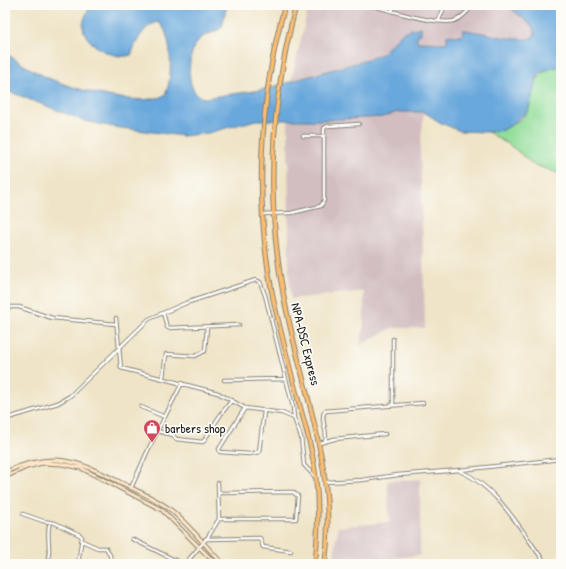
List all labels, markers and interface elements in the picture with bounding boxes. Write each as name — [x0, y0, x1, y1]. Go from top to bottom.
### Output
street label: NPA-DSC Express — [287, 301, 325, 387]
shop icon: barbers shop — [142, 418, 162, 443]
place label: barbers shop — [165, 419, 226, 437]

